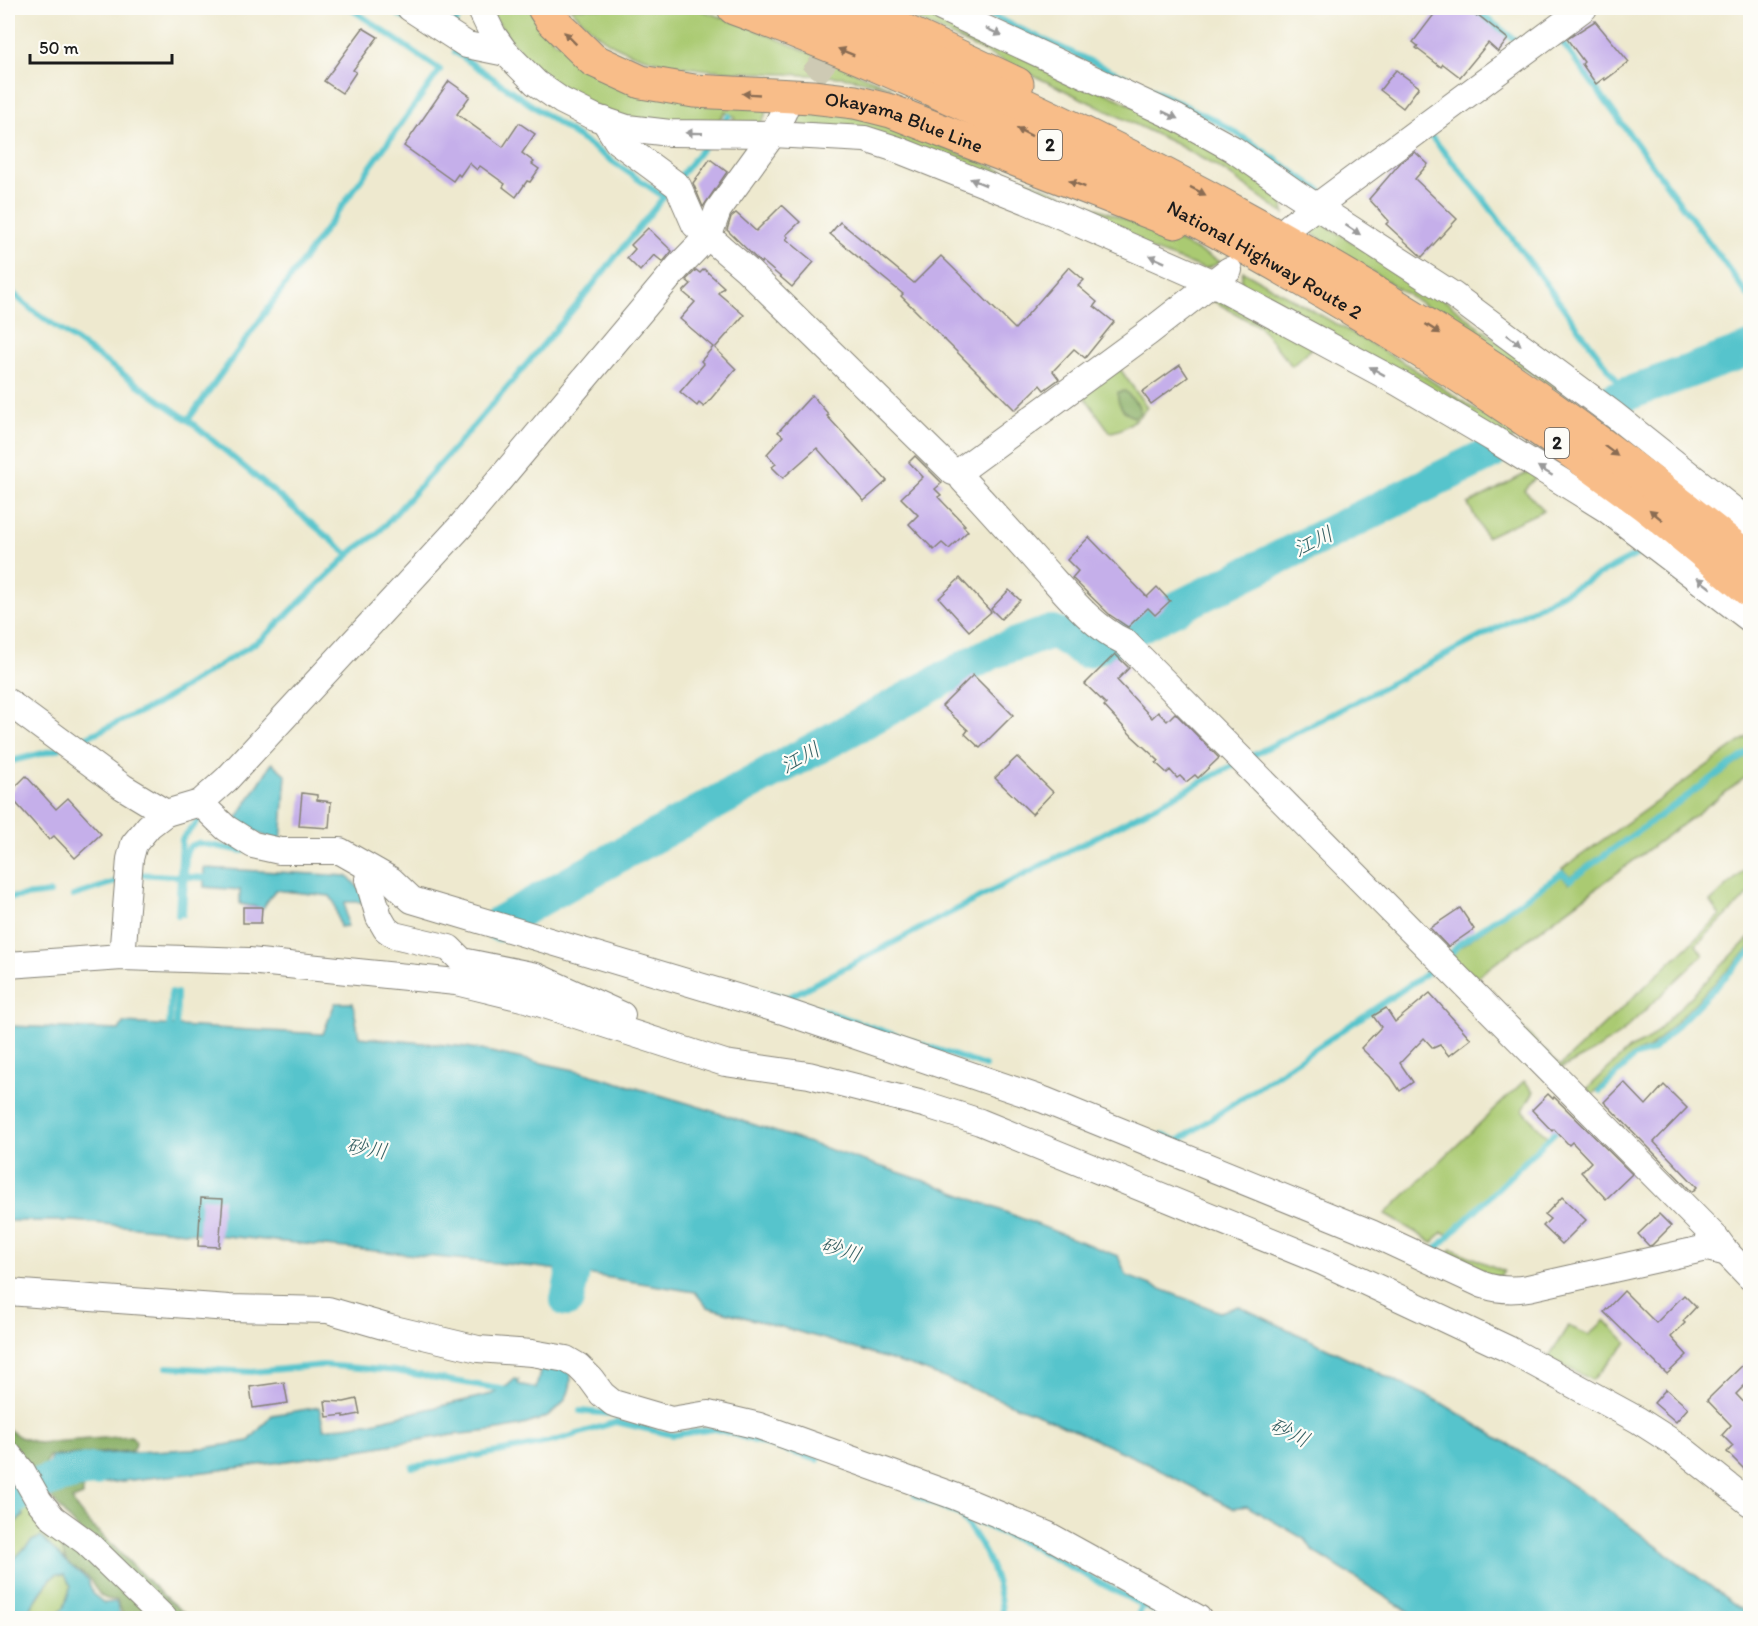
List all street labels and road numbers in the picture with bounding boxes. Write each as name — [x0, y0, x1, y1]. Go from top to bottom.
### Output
street label: Okayama Blue Line — [823, 87, 986, 158]
road number: 2 — [1038, 130, 1062, 160]
street label: National Highway Route 2 — [1163, 195, 1367, 324]
road number: 2 — [1545, 428, 1569, 458]

